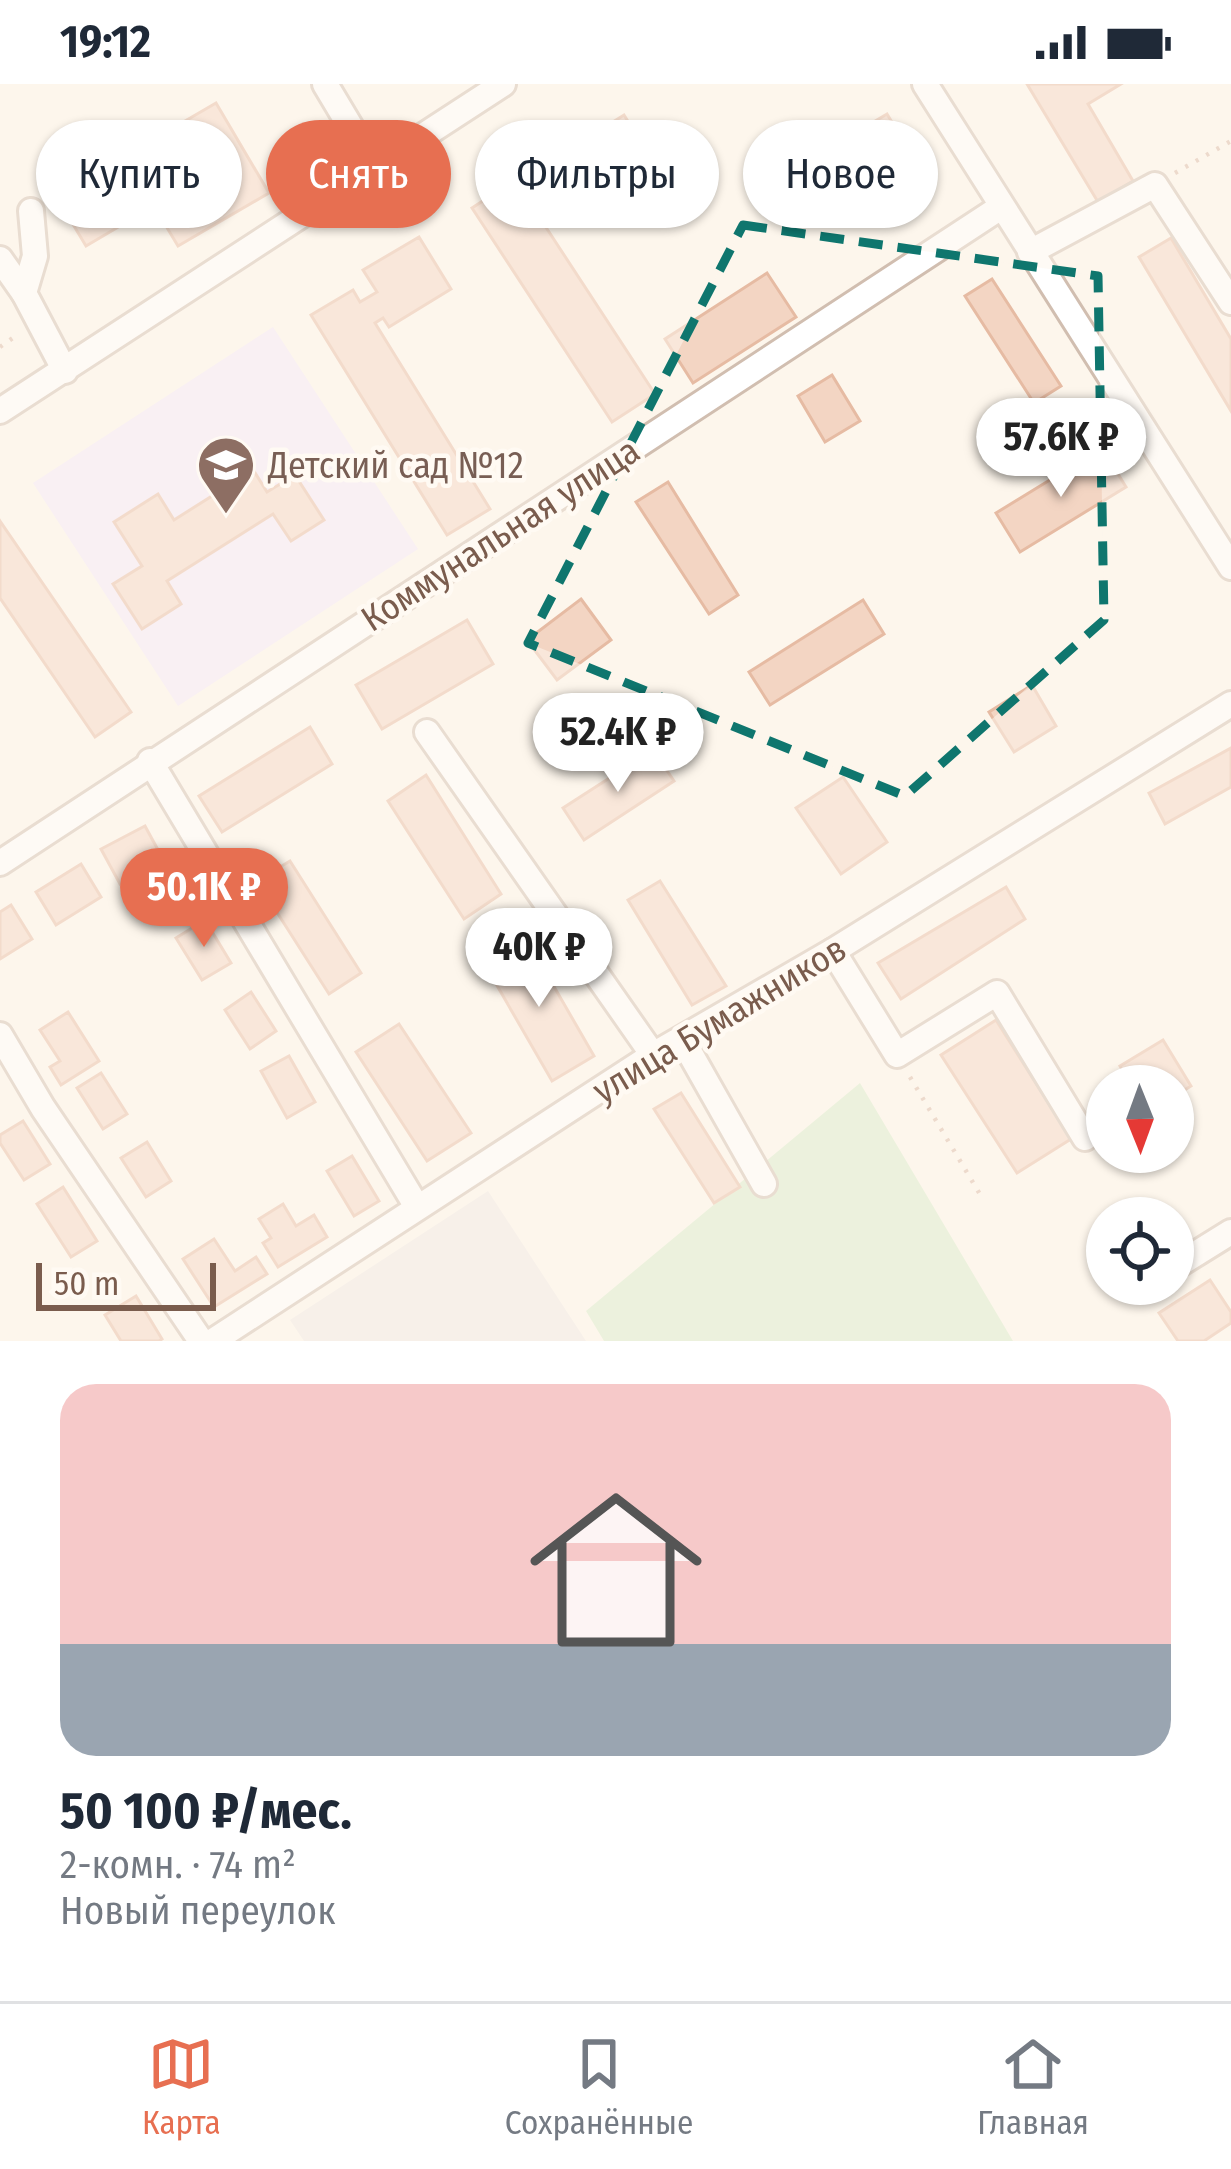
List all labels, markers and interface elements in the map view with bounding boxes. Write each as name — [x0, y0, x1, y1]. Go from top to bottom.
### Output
text: 19:12 — [60, 15, 151, 69]
chip: Купить — [36, 120, 242, 228]
chip: Снять — [266, 120, 451, 228]
chip: Фильтры — [475, 120, 719, 228]
chip: Новое — [743, 120, 938, 228]
pin: 57.6K ₽ — [950, 398, 1172, 500]
text: 57.6K ₽ — [1003, 414, 1119, 460]
street label: Коммунальная улица — [353, 429, 648, 641]
school or university icon: Детский сад №12 — [195, 434, 257, 516]
place label: Детский сад №12 — [267, 444, 524, 488]
pin: 52.4K ₽ — [507, 693, 729, 795]
text: 52.4K ₽ — [560, 709, 676, 755]
pin: 50.1K ₽ — [93, 848, 315, 950]
text: 50.1K ₽ — [147, 864, 261, 910]
pin: 40K ₽ — [455, 908, 623, 1010]
text: 40K ₽ — [492, 924, 586, 970]
street label: улица Бумажников — [585, 927, 854, 1113]
north arrow — [1086, 1065, 1194, 1173]
map controls — [1086, 1065, 1194, 1305]
button: locate — [1086, 1197, 1194, 1305]
scale bar — [36, 1257, 216, 1310]
text: 50 m — [54, 1264, 119, 1304]
icon: home — [508, 1462, 724, 1678]
text: 50 100 ₽/мес. — [60, 1780, 352, 1842]
text: 2-комн. · 74 m² — [60, 1842, 296, 1888]
text: Новый переулок — [60, 1888, 335, 1934]
tab: Карта — [142, 2031, 221, 2143]
tab: Сохранённые — [505, 2031, 693, 2143]
tab: Главная — [977, 2031, 1089, 2143]

